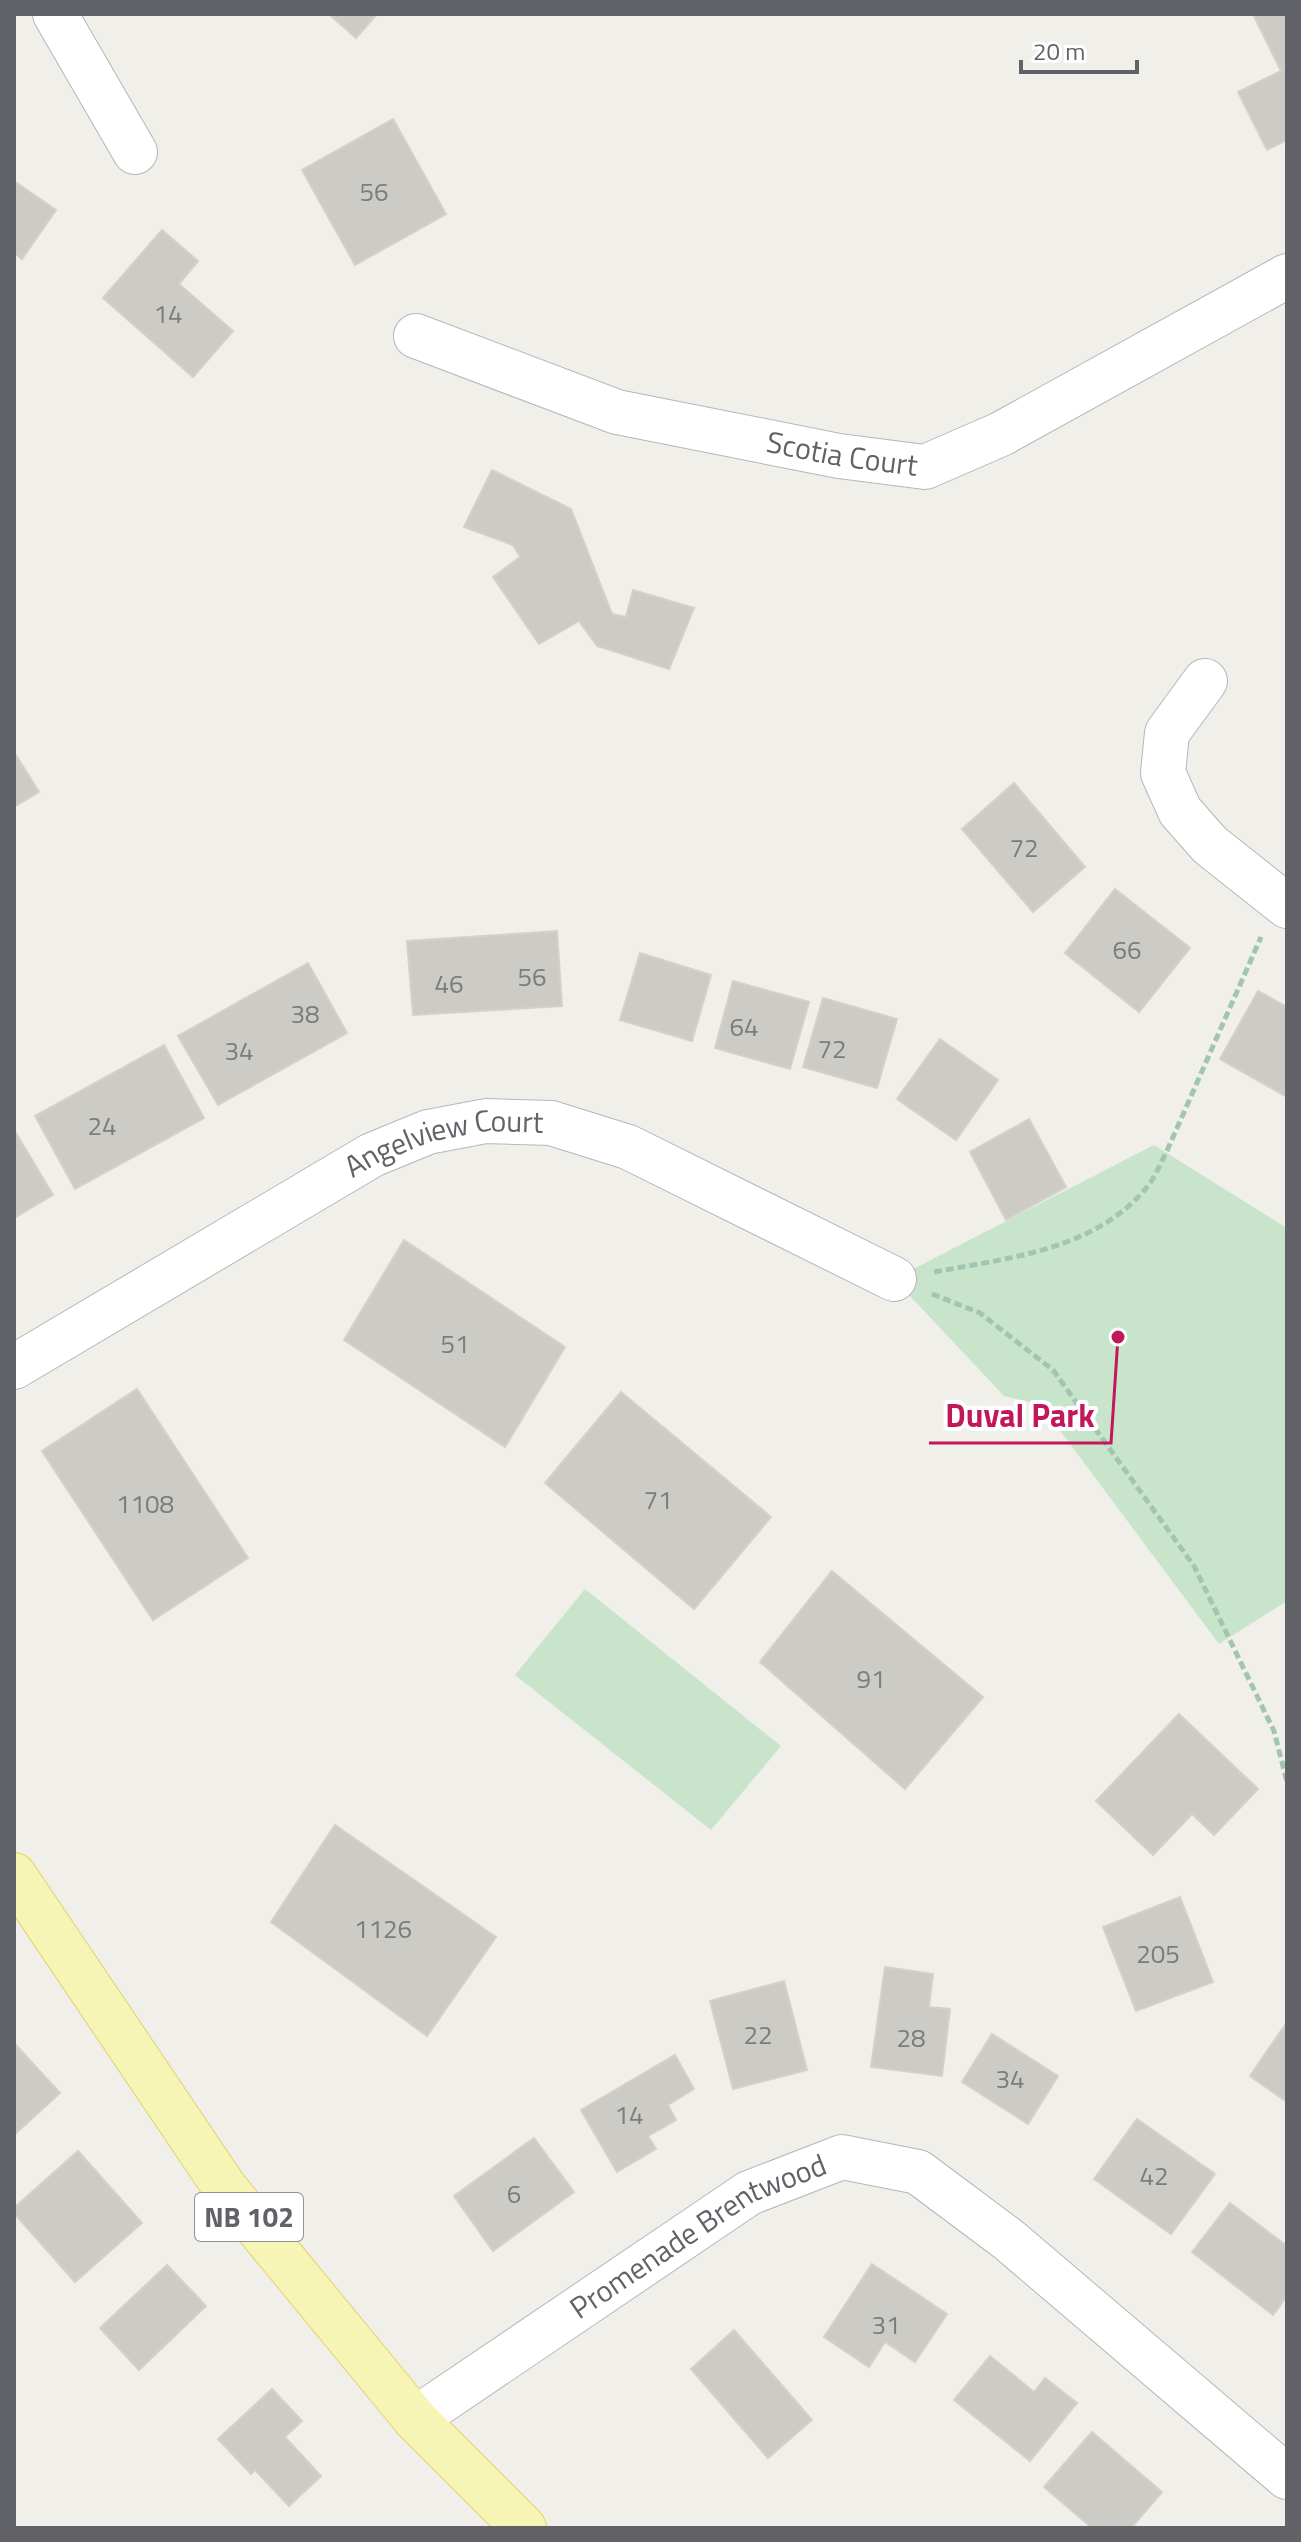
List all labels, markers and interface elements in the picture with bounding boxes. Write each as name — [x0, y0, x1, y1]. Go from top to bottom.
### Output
scale bar — [1021, 24, 1137, 74]
text: 20 m — [1033, 33, 1085, 69]
house number: 56 — [359, 172, 389, 211]
house number: 14 — [153, 294, 183, 333]
street label: Scotia Court — [763, 418, 921, 488]
house number: 72 — [1009, 828, 1039, 867]
house number: 66 — [1112, 930, 1142, 969]
house number: 56 — [517, 957, 547, 996]
house number: 46 — [434, 964, 464, 1003]
house number: 38 — [290, 994, 320, 1033]
house number: 64 — [729, 1007, 759, 1046]
house number: 72 — [817, 1029, 847, 1068]
house number: 34 — [224, 1031, 254, 1070]
street label: Angelview Court — [335, 1097, 544, 1189]
house number: 24 — [87, 1106, 117, 1145]
house number: 51 — [440, 1324, 470, 1363]
callout: Duval Park — [929, 1387, 1111, 1443]
text: Duval Park — [945, 1391, 1095, 1439]
house number: 71 — [643, 1480, 673, 1519]
house number: 1108 — [116, 1484, 174, 1523]
house number: 91 — [856, 1659, 886, 1698]
house number: 1126 — [354, 1909, 412, 1948]
house number: 205 — [1136, 1934, 1180, 1973]
house number: 22 — [743, 2015, 773, 2054]
house number: 28 — [896, 2018, 926, 2057]
house number: 34 — [995, 2059, 1025, 2098]
house number: 14 — [614, 2095, 644, 2134]
street label: Promenade Brentwood — [560, 2141, 833, 2330]
house number: 42 — [1139, 2156, 1169, 2195]
house number: 6 — [507, 2174, 521, 2213]
road number: NB 102 — [195, 2193, 303, 2241]
house number: 31 — [871, 2305, 901, 2344]

